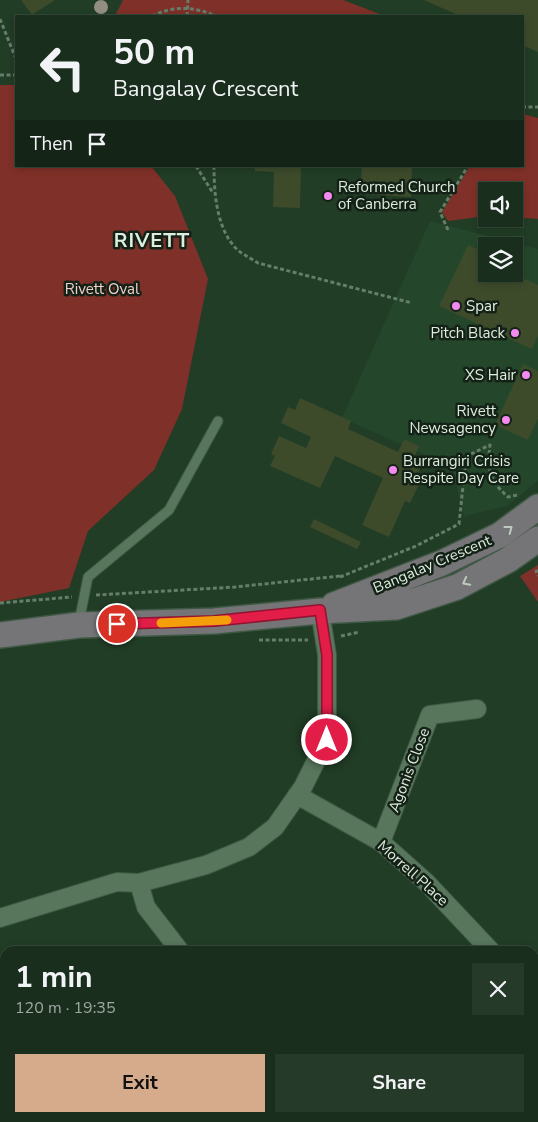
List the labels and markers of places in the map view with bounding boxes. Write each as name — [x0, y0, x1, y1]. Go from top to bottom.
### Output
place label: Reformed Church of Canberra — [338, 177, 456, 214]
marker: Reformed Church of Canberra — [322, 190, 334, 202]
place label: Spar — [466, 296, 498, 316]
marker: Spar — [450, 300, 462, 312]
place label: Pitch Black — [431, 323, 505, 343]
marker: Pitch Black — [509, 327, 521, 339]
place label: XS Hair — [465, 365, 517, 385]
marker: XS Hair — [520, 369, 532, 381]
place label: Rivett Newsagency — [409, 401, 497, 438]
marker: Rivett Newsagency — [500, 414, 512, 426]
place label: Burrangiri Crisis Respite Day Care — [403, 451, 519, 488]
marker: Burrangiri Crisis Respite Day Care — [387, 464, 399, 476]
pin — [96, 603, 138, 645]

